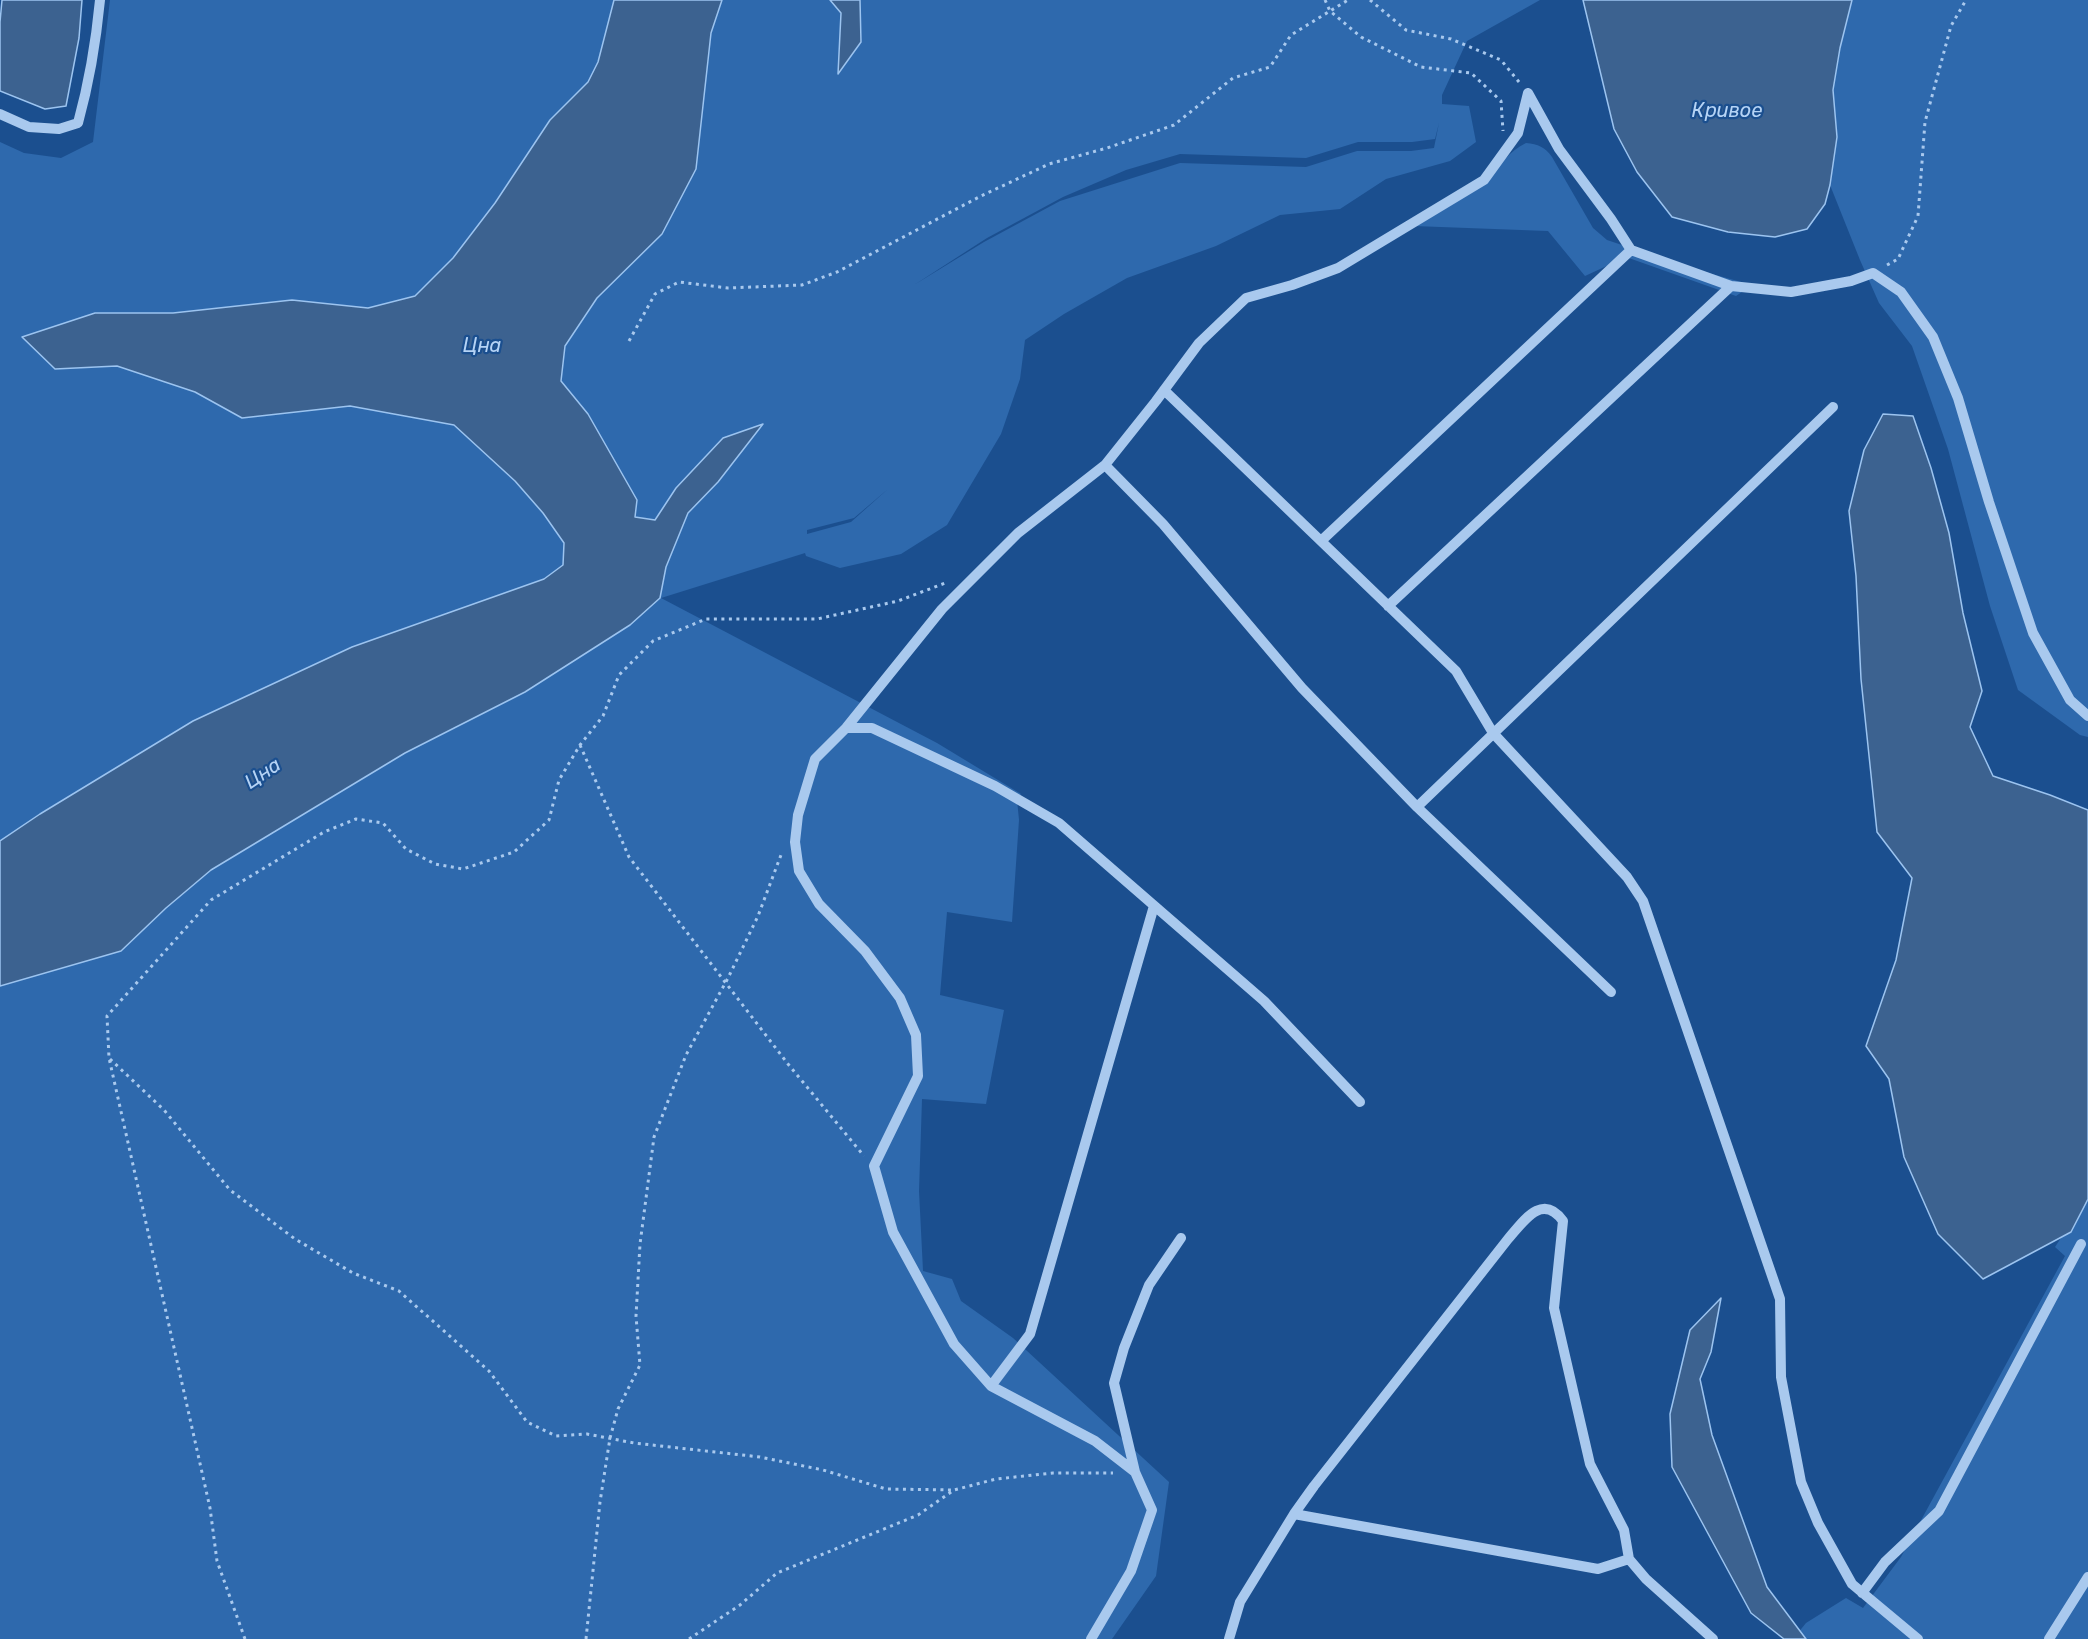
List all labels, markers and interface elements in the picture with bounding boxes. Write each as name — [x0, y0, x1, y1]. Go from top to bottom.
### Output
water label: Кривое — [1692, 99, 1762, 123]
water label: Цна — [463, 334, 501, 358]
water label: Цна — [240, 753, 286, 795]

